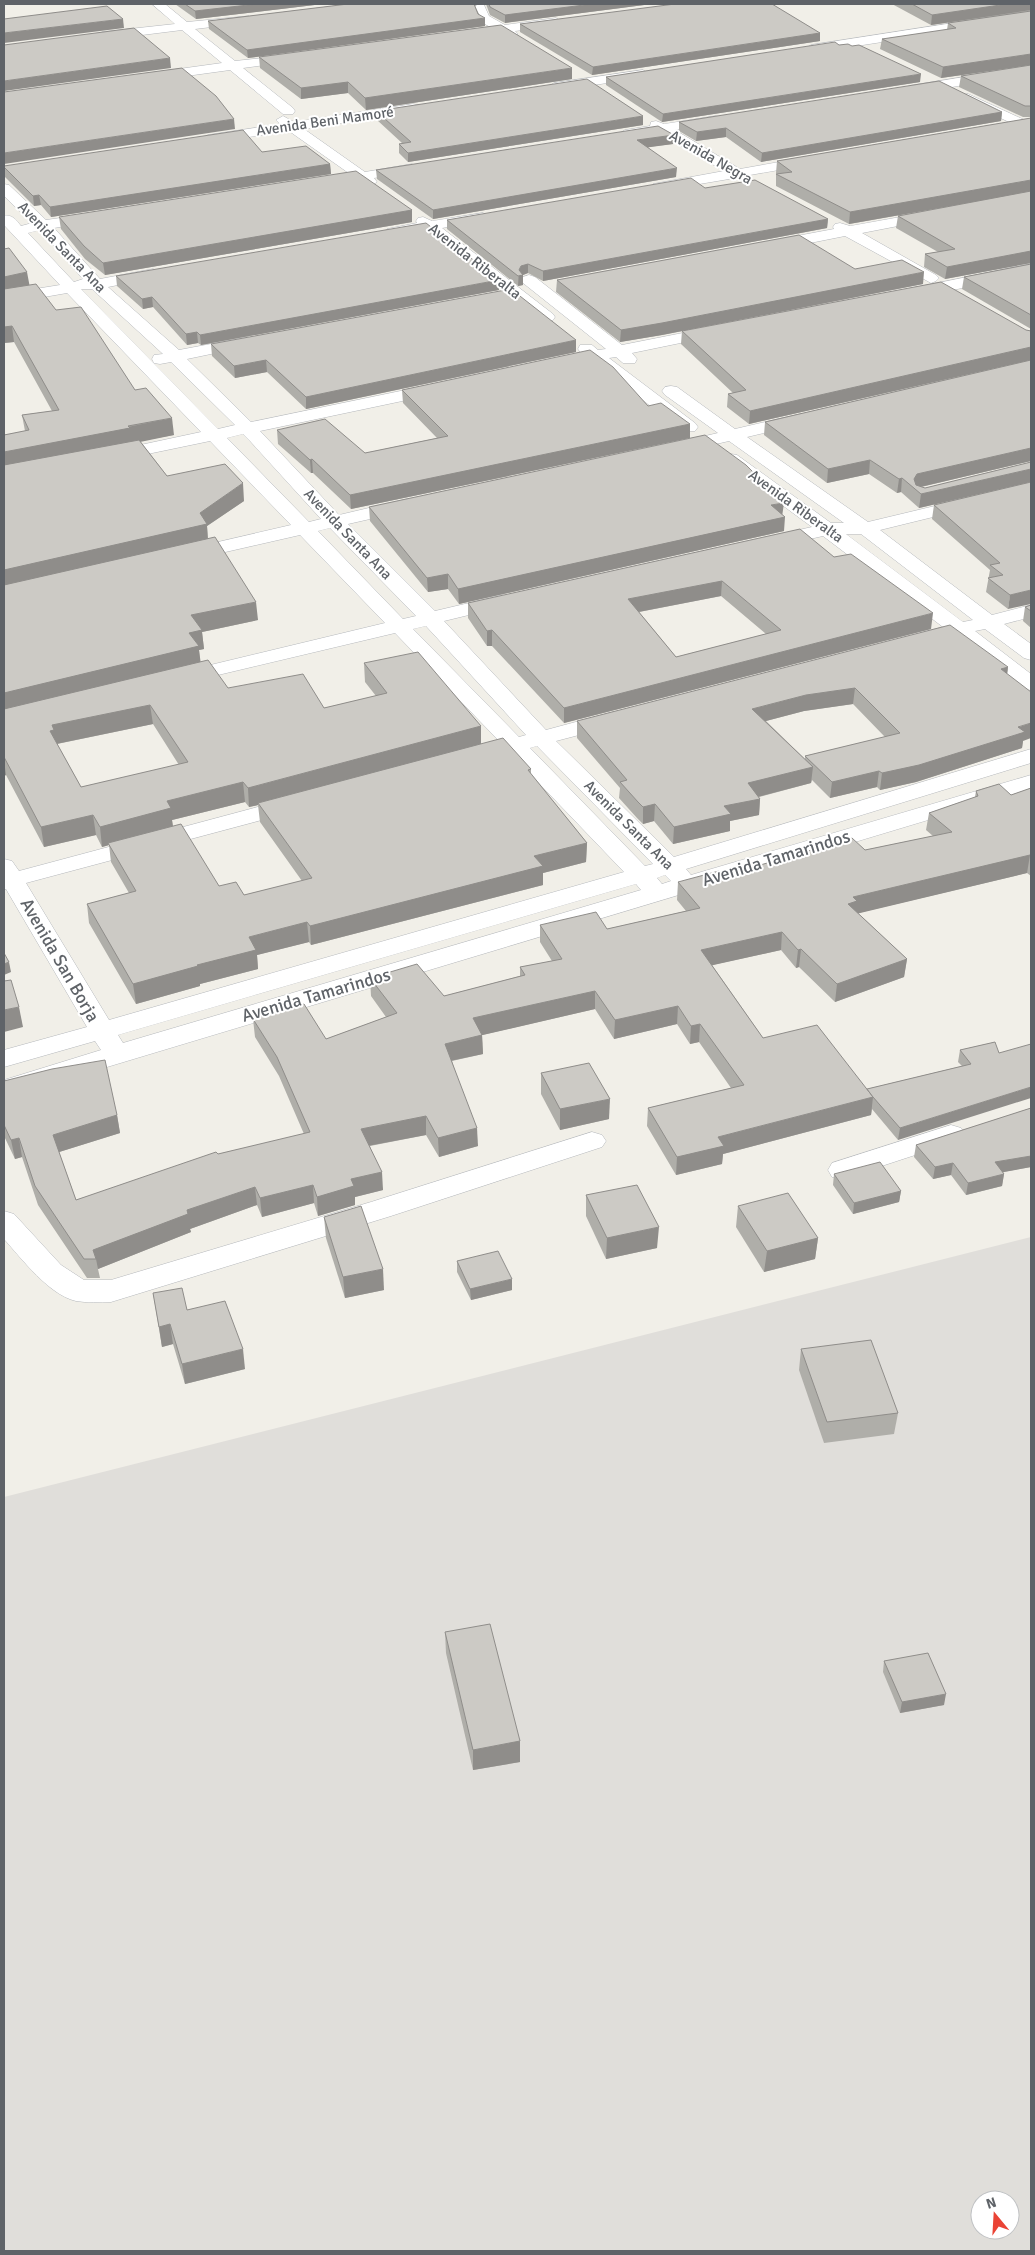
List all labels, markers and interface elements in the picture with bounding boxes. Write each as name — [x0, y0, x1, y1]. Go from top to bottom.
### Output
street label: Avenida Beni Mamoré — [255, 102, 395, 140]
street label: Avenida Negra — [666, 126, 756, 188]
street label: Avenida Santa Ana — [14, 198, 110, 296]
street label: Avenida Riberalta — [425, 219, 525, 303]
street label: Avenida Riberalta — [745, 466, 847, 546]
street label: Avenida Santa Ana — [300, 485, 396, 583]
street label: Avenida Santa Ana — [580, 776, 678, 874]
street label: Avenida Tamarindos — [699, 825, 853, 891]
street label: Avenida San Borja — [16, 894, 104, 1026]
street label: Avenida Tamarindos — [239, 963, 393, 1027]
north arrow — [970, 2190, 1020, 2240]
text: N — [984, 2194, 998, 2213]

